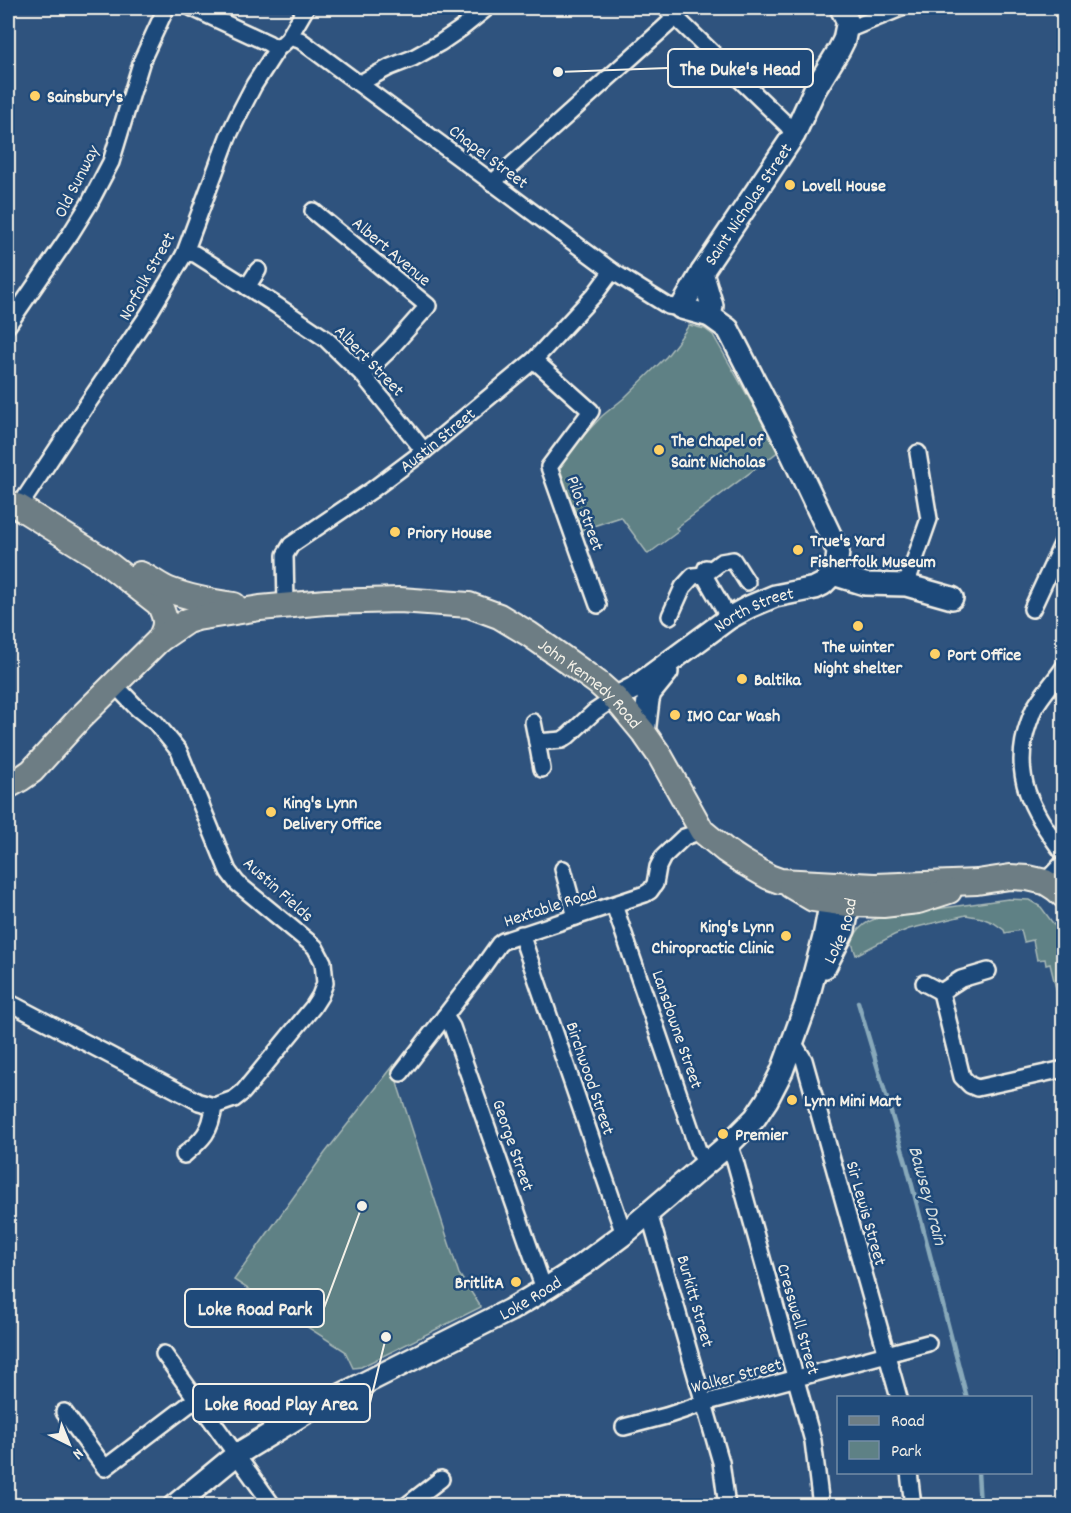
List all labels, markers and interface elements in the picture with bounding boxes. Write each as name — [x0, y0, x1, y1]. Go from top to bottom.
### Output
callout: The Duke's Head — [668, 49, 813, 87]
text: The Duke's Head — [679, 57, 801, 85]
place label: Sainsbury's — [47, 86, 124, 111]
marker: Sainsbury's — [28, 89, 42, 103]
street label: Chapel Street — [442, 120, 533, 196]
street label: Saint Nicholas Street — [700, 139, 800, 271]
street label: Old Sunway — [49, 141, 108, 223]
place label: Lovell House — [802, 175, 886, 200]
marker: Lovell House — [783, 178, 797, 192]
street label: Albert Avenue — [345, 212, 435, 294]
street label: Norfolk Street — [114, 228, 183, 326]
street label: Albert Street — [328, 320, 409, 403]
street label: Austin Street — [395, 403, 482, 480]
place label: The Chapel of Saint Nicholas — [671, 430, 766, 476]
marker: The Chapel of Saint Nicholas — [652, 443, 666, 457]
street label: Pilot Street — [559, 473, 609, 555]
place label: Priory House — [407, 522, 492, 547]
marker: Priory House — [388, 525, 402, 539]
place label: True's Yard Fisherfolk Museum — [810, 530, 936, 576]
marker: True's Yard Fisherfolk Museum — [791, 543, 805, 557]
street label: North Street — [710, 582, 797, 640]
marker: The winter Night shelter — [851, 619, 865, 633]
street label: John Kennedy Road — [532, 634, 646, 735]
place label: The winter Night shelter — [814, 636, 902, 682]
place label: Port Office — [947, 644, 1021, 669]
marker: Port Office — [928, 647, 942, 661]
place label: Baltika — [754, 669, 802, 694]
marker: Baltika — [735, 672, 749, 686]
place label: IMO Car Wash — [687, 705, 780, 730]
marker: IMO Car Wash — [668, 708, 682, 722]
place label: King's Lynn Delivery Office — [283, 792, 382, 838]
marker: King's Lynn Delivery Office — [264, 805, 278, 819]
street label: Austin Fields — [237, 852, 318, 929]
street label: Hextable Road — [501, 882, 601, 935]
street label: Loke Road — [819, 896, 865, 969]
place label: King's Lynn Chiropractic Clinic — [652, 916, 774, 962]
marker: King's Lynn Chiropractic Clinic — [779, 929, 793, 943]
street label: Lansdowne Street — [644, 967, 708, 1093]
street label: Birchwood Street — [558, 1019, 620, 1139]
place label: Lynn Mini Mart — [804, 1090, 902, 1115]
marker: Lynn Mini Mart — [785, 1093, 799, 1107]
street label: George Street — [484, 1097, 539, 1195]
place label: Premier — [735, 1124, 788, 1149]
marker: Premier — [716, 1127, 730, 1141]
water label: Bawsey Drain — [899, 1143, 953, 1249]
street label: Sir Lewis Street — [838, 1159, 892, 1269]
street label: Burkitt Street — [669, 1253, 719, 1351]
street label: Cresswell Street — [769, 1261, 825, 1379]
place label: BritlitA — [455, 1272, 504, 1297]
street label: Loke Road — [496, 1272, 568, 1328]
marker: BritlitA — [509, 1275, 523, 1289]
callout: Loke Road Park — [185, 1289, 324, 1327]
text: Loke Road Park — [198, 1297, 312, 1325]
street label: Walker Street — [689, 1353, 785, 1402]
callout: Loke Road Play Area — [193, 1384, 370, 1422]
text: Loke Road Play Area — [204, 1392, 358, 1420]
legend — [837, 1396, 1032, 1474]
text: Road — [891, 1410, 925, 1435]
north arrow — [39, 1414, 99, 1474]
text: Park — [891, 1440, 922, 1465]
text: N — [67, 1442, 88, 1464]

